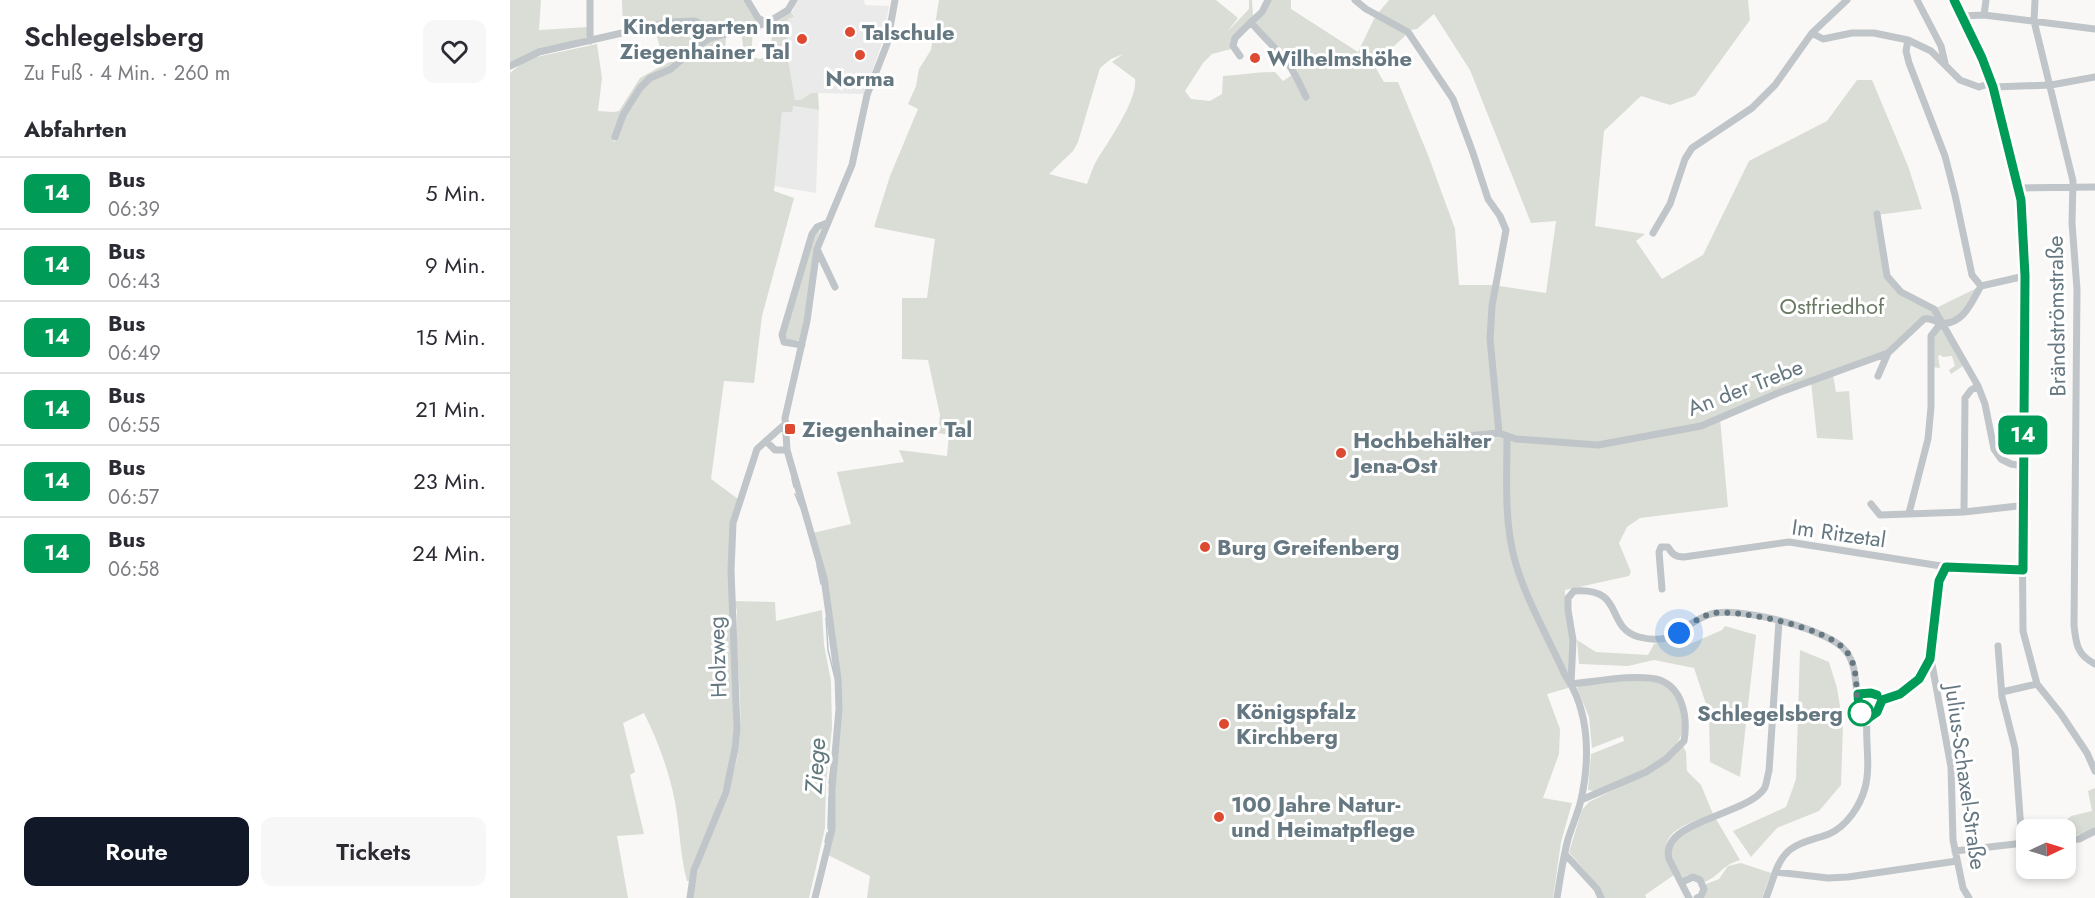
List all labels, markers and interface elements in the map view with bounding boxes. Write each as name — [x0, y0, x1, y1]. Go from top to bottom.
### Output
place label: Kindergarten Im Ziegenhainer Tal — [620, 10, 790, 67]
text: Schlegelsberg — [24, 16, 204, 57]
place label: Talschule — [862, 16, 955, 48]
button: heart — [423, 20, 486, 83]
marker: Talschule — [843, 25, 857, 39]
marker: Kindergarten Im Ziegenhainer Tal — [795, 32, 809, 46]
place label: Wilhelmshöhe — [1267, 42, 1412, 74]
marker: Norma — [853, 48, 867, 62]
marker: Wilhelmshöhe — [1248, 51, 1262, 65]
text: Zu Fuß · 4 Min. · 260 m — [24, 59, 230, 88]
place label: Norma — [825, 62, 895, 94]
text: Abfahrten — [24, 113, 127, 145]
text: Bus — [108, 163, 145, 195]
text: 5 Min. — [425, 177, 486, 209]
text: 14 — [44, 178, 70, 208]
text: 06:39 — [108, 195, 160, 224]
text: Bus — [108, 235, 145, 267]
street label: Brändströmstraße — [2039, 235, 2073, 397]
text: 9 Min. — [425, 249, 486, 281]
text: 14 — [44, 250, 70, 280]
text: 06:43 — [108, 267, 160, 296]
park label: Ostfriedhof — [1780, 290, 1885, 322]
text: Bus — [108, 307, 145, 339]
text: 15 Min. — [415, 321, 486, 353]
text: 14 — [44, 322, 70, 352]
text: 06:49 — [108, 339, 161, 368]
street label: An der Trebe — [1683, 350, 1807, 424]
text: Bus — [108, 379, 145, 411]
text: 21 Min. — [415, 393, 486, 425]
text: 14 — [44, 394, 70, 424]
text: 06:55 — [108, 411, 160, 440]
place label: Ziegenhainer Tal — [802, 413, 972, 445]
line badge: 14 — [1996, 416, 2050, 454]
text: 14 — [2010, 420, 2036, 450]
marker: Ziegenhainer Tal — [783, 422, 797, 436]
place label: Hochbehälter Jena-Ost — [1349, 424, 1492, 481]
marker: Hochbehälter Jena-Ost — [1334, 446, 1348, 460]
text: Bus — [108, 451, 145, 483]
text: 23 Min. — [413, 465, 486, 497]
text: 14 — [44, 466, 70, 496]
text: 06:57 — [108, 483, 159, 512]
street label: Im Ritzetal — [1790, 511, 1888, 555]
text: Bus — [108, 523, 145, 555]
place label: Burg Greifenberg — [1217, 531, 1399, 563]
text: 24 Min. — [412, 537, 486, 569]
text: 14 — [44, 538, 70, 568]
marker: Burg Greifenberg — [1198, 540, 1212, 554]
text: 06:58 — [108, 555, 160, 584]
street label: Holzweg — [700, 616, 734, 698]
your location — [1664, 618, 1694, 648]
street label: Julius-Schaxel-Straße — [1937, 679, 1995, 872]
place label: Königspfalz Kirchberg — [1236, 695, 1357, 752]
place label: Schlegelsberg — [1697, 697, 1843, 729]
marker: Schlegelsberg — [1848, 700, 1874, 726]
marker: Königspfalz Kirchberg — [1217, 717, 1231, 731]
water label: Ziege — [796, 737, 834, 796]
place label: 100 Jahre Natur- und Heimatpflege — [1231, 788, 1415, 845]
marker: 100 Jahre Natur- und Heimatpflege — [1212, 810, 1226, 824]
button: Route — [24, 817, 249, 886]
button: Tickets — [261, 817, 486, 886]
north arrow — [2016, 819, 2076, 879]
map controls — [2016, 819, 2076, 879]

